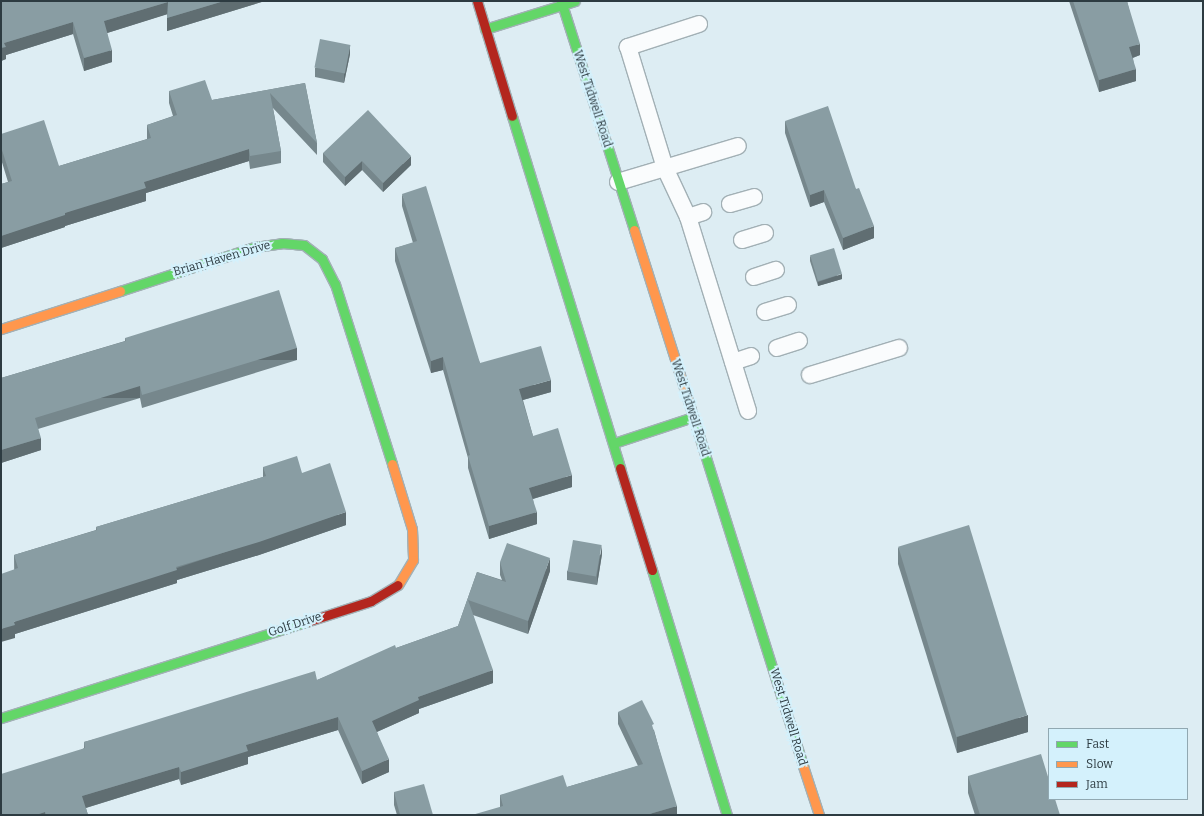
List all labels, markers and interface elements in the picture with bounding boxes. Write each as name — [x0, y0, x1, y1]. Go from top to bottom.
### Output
street label: West Tidwell Road — [570, 49, 614, 149]
street label: Brian Haven Drive — [172, 238, 272, 280]
street label: West Tidwell Road — [668, 358, 712, 458]
street label: Golf Drive — [266, 610, 324, 640]
street label: West Tidwell Road — [766, 667, 810, 767]
legend — [1048, 728, 1188, 800]
text: Fast — [1086, 737, 1109, 751]
text: Slow — [1086, 757, 1113, 771]
text: Jam — [1086, 777, 1108, 791]

